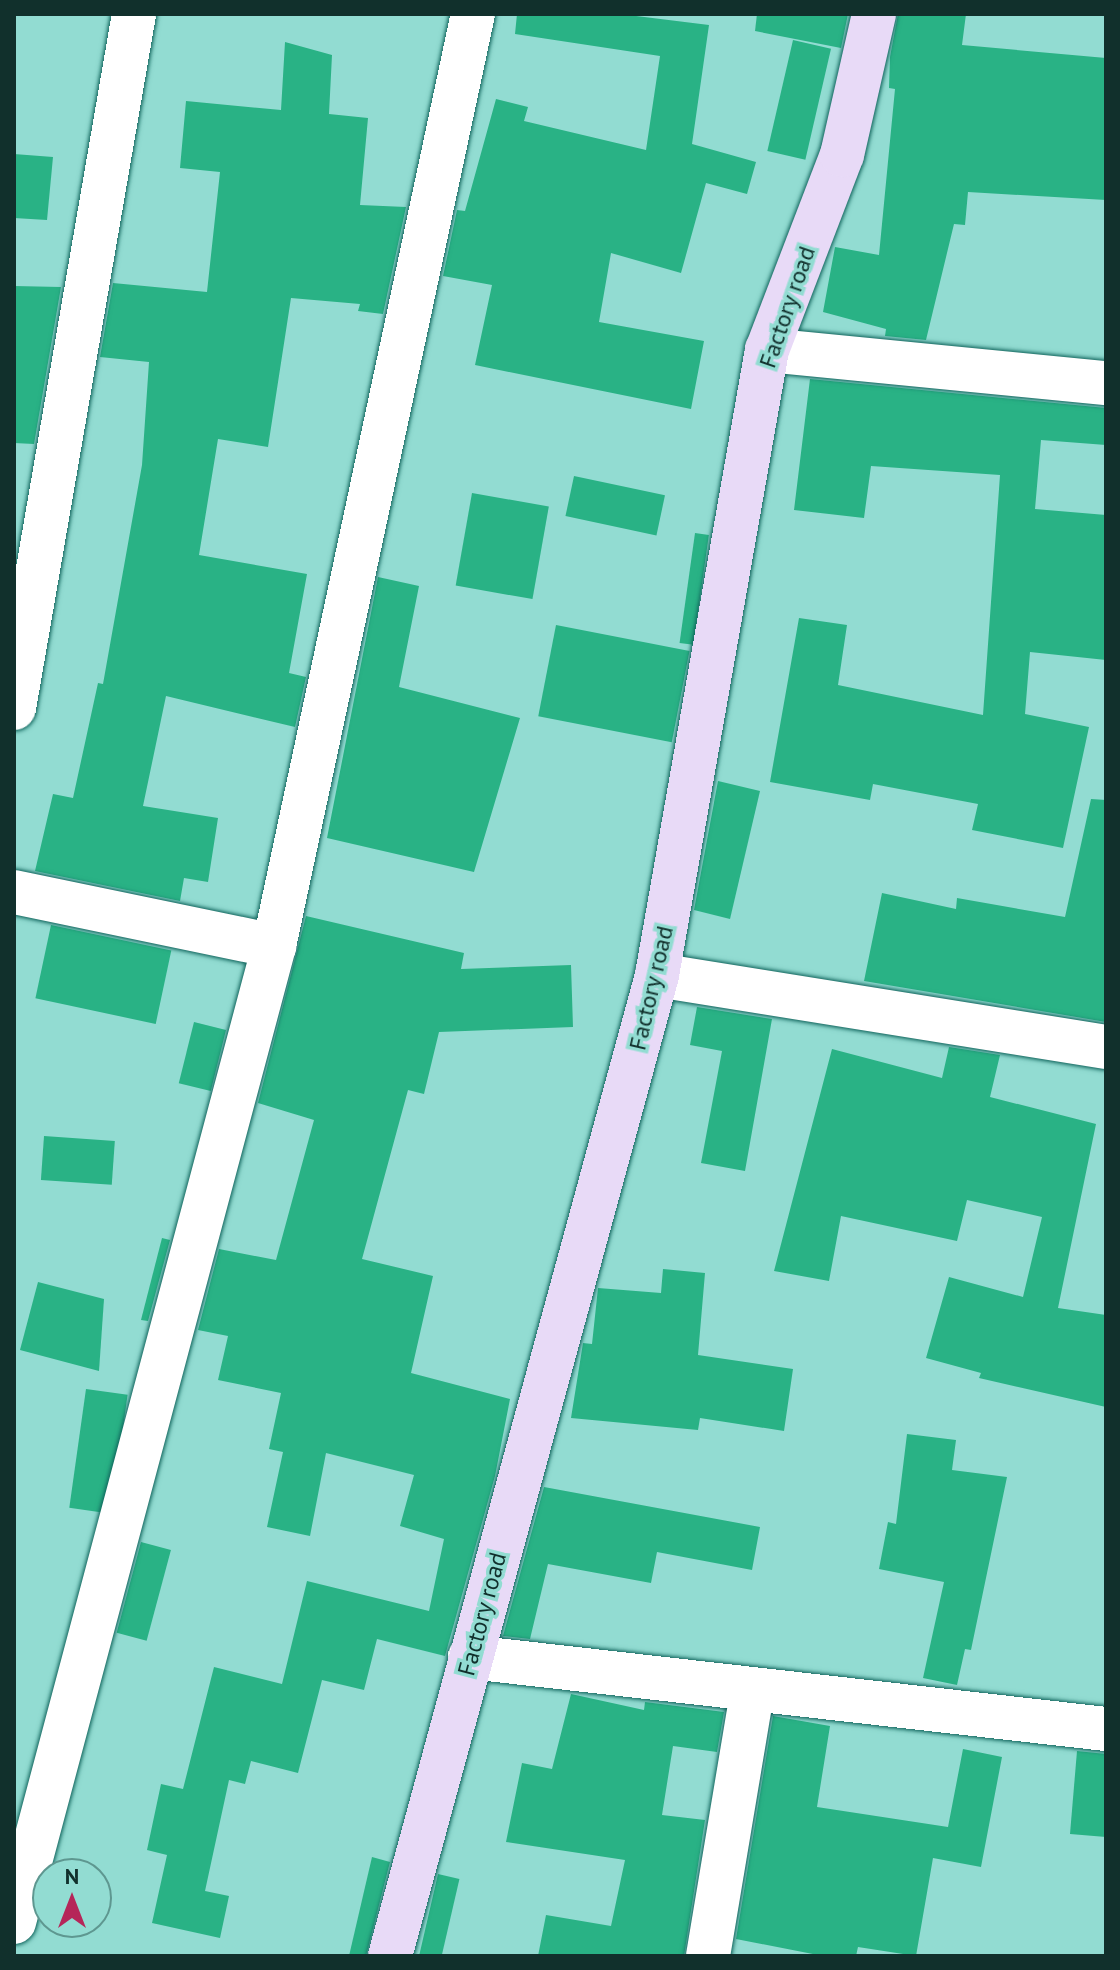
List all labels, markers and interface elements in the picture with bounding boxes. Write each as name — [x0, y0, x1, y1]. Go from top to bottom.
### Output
street label: Factory road — [753, 242, 821, 372]
street label: Factory road — [623, 923, 679, 1053]
street label: Factory road — [452, 1549, 512, 1679]
north arrow — [32, 1858, 112, 1938]
text: N — [65, 1862, 79, 1890]

